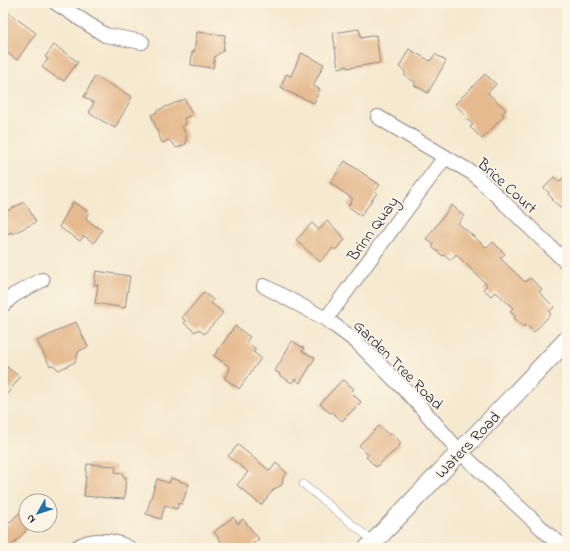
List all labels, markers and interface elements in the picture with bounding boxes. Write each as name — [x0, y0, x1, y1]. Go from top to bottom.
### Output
street label: Brice Court — [471, 152, 542, 220]
street label: Brinn Quay — [341, 192, 406, 268]
street label: Garden Tree Road — [347, 315, 448, 416]
street label: Waters Road — [430, 406, 507, 484]
north arrow — [18, 493, 58, 533]
text: N — [22, 511, 40, 527]

